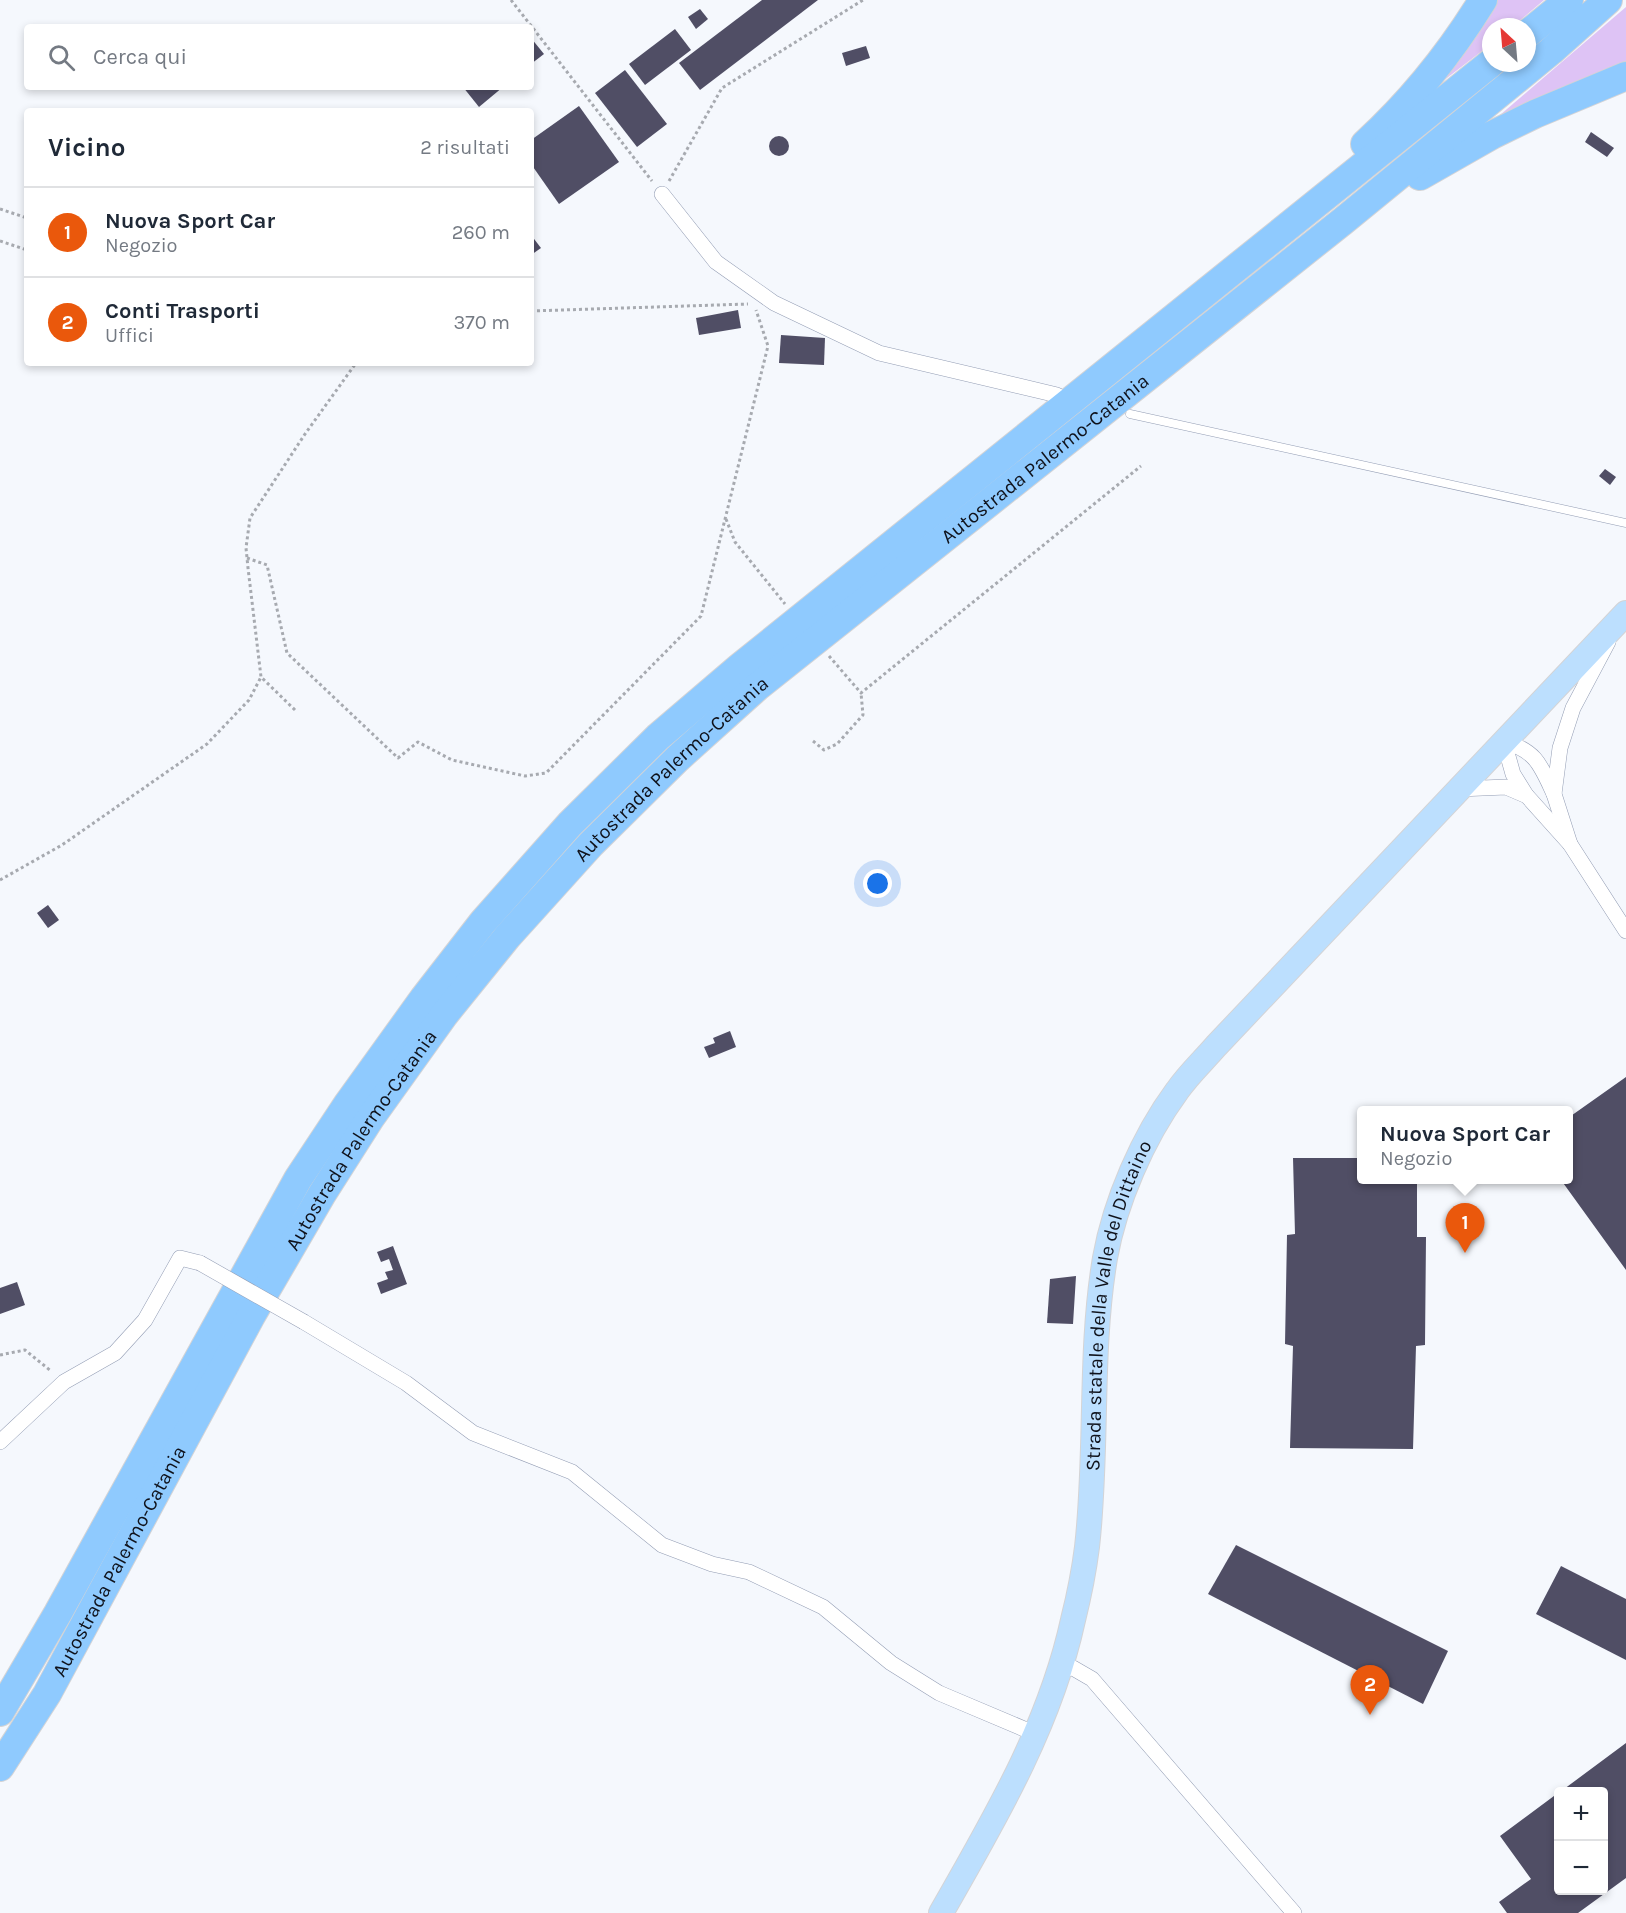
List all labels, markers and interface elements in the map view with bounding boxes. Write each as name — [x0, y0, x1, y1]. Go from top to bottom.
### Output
north arrow — [1482, 18, 1536, 72]
search box — [24, 24, 534, 90]
icon: search — [45, 41, 78, 74]
text: Cerca qui — [93, 44, 187, 70]
text: Vicino — [48, 132, 125, 163]
text: 2 risultati — [420, 136, 510, 159]
text: Nuova Sport Car — [105, 208, 275, 234]
text: 1 — [64, 221, 71, 244]
text: 260 m — [452, 221, 510, 244]
text: Negozio — [105, 234, 178, 257]
text: Conti Trasporti — [105, 298, 260, 324]
text: 2 — [61, 311, 74, 334]
text: 370 m — [453, 311, 510, 334]
text: Uffici — [105, 324, 154, 347]
street label: Autostrada Palermo-Catania — [936, 369, 1153, 548]
street label: Autostrada Palermo-Catania — [570, 671, 773, 866]
your location — [863, 869, 892, 898]
street label: Autostrada Palermo-Catania — [280, 1025, 441, 1254]
popup — [1357, 1106, 1573, 1184]
text: Nuova Sport Car — [1380, 1121, 1550, 1147]
street label: Strada statale della Valle del Dittaino — [1081, 1136, 1156, 1471]
text: Negozio — [1380, 1147, 1453, 1170]
pin: 1 — [1446, 1204, 1484, 1253]
street label: Autostrada Palermo-Catania — [47, 1442, 190, 1680]
pin: 2 — [1350, 1666, 1390, 1715]
map controls — [1554, 1787, 1608, 1895]
button: + — [1554, 1787, 1608, 1841]
button: − — [1554, 1841, 1608, 1895]

